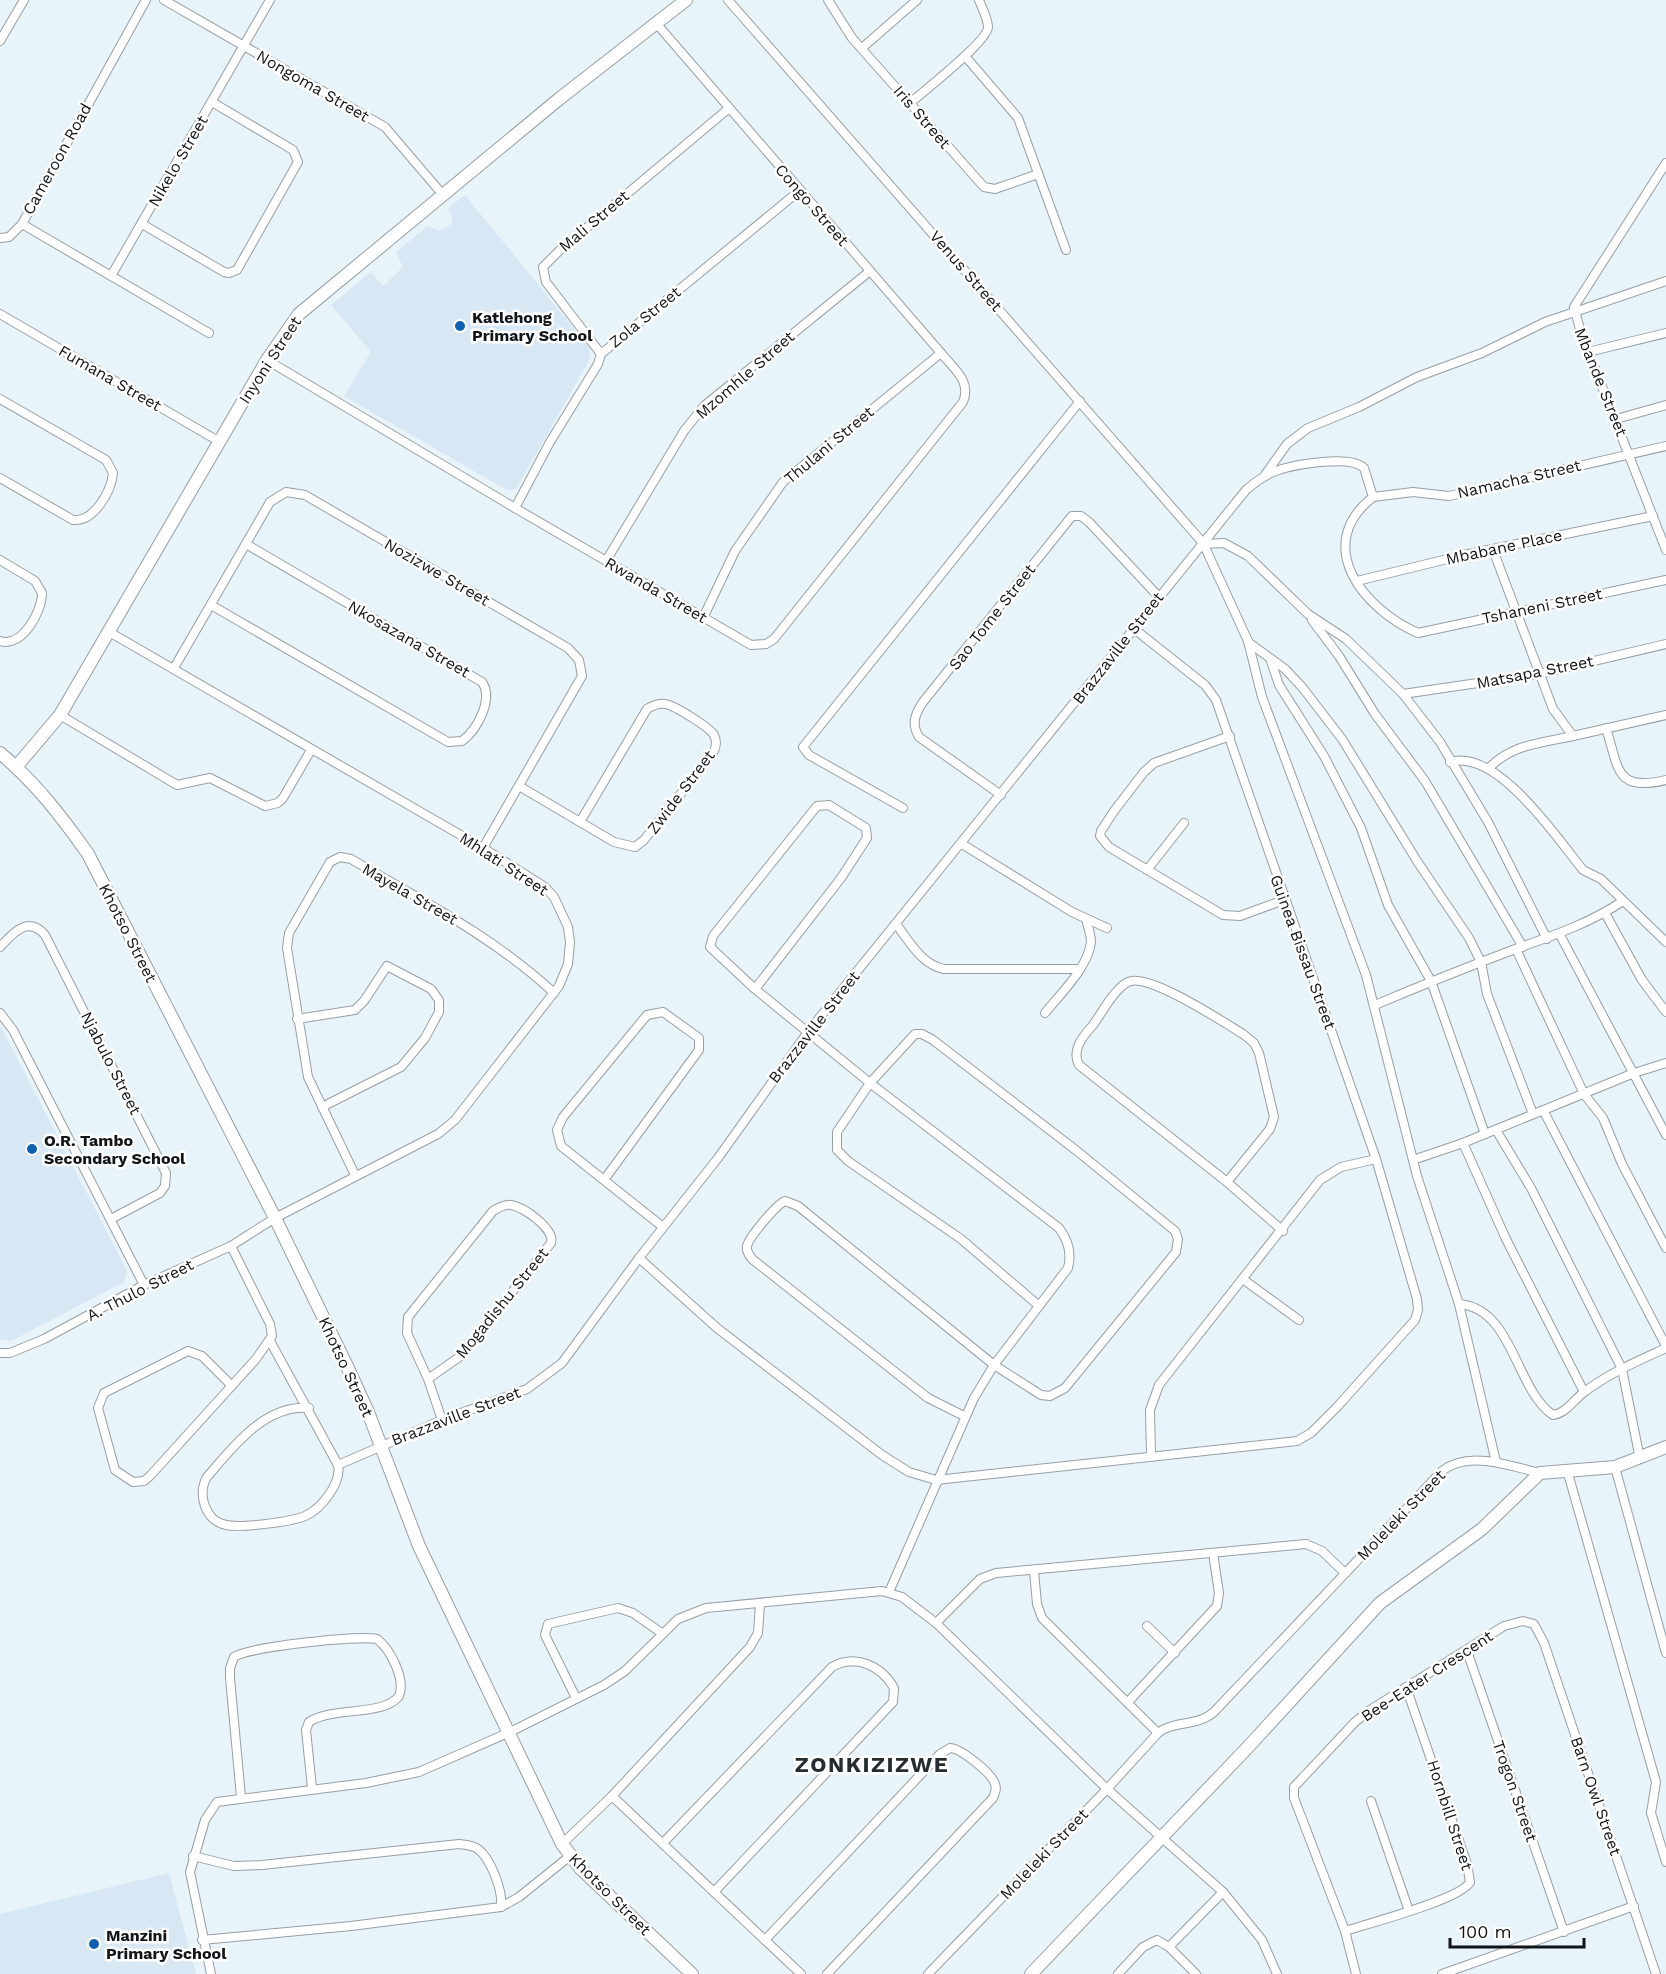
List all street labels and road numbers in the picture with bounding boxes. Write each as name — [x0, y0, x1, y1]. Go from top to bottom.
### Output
street label: Nongoma Street — [253, 46, 373, 126]
street label: Iris Street — [889, 82, 955, 153]
street label: Cameroon Road — [19, 100, 95, 218]
street label: Nikelo Street — [144, 112, 212, 210]
street label: Congo Street — [771, 160, 853, 250]
street label: Mali Street — [555, 186, 633, 256]
street label: Venus Street — [926, 227, 1006, 315]
street label: Zola Street — [605, 282, 685, 352]
street label: Inyoni Street — [235, 313, 305, 407]
street label: Mbande Street — [1571, 325, 1632, 439]
street label: Mzomhle Street — [692, 327, 798, 423]
street label: Fumana Street — [55, 341, 165, 415]
street label: Thulani Street — [780, 402, 878, 488]
street label: Namacha Street — [1455, 455, 1583, 502]
street label: Mbabane Place — [1444, 525, 1564, 569]
street label: Nozizwe Street — [381, 534, 493, 610]
street label: Rwanda Street — [601, 553, 711, 627]
street label: Sao Tome Street — [945, 560, 1039, 674]
street label: Tshaneni Street — [1480, 584, 1604, 628]
street label: Brazzaville Street — [1068, 588, 1168, 708]
street label: Nkosazana Street — [345, 596, 473, 682]
street label: Matsapa Street — [1475, 651, 1595, 693]
street label: Zwide Street — [643, 746, 719, 838]
street label: Mhlati Street — [456, 828, 552, 900]
street label: Mayela Street — [359, 859, 461, 929]
street label: Guinea Bissau Street — [1266, 872, 1340, 1032]
street label: Khotso Street — [95, 880, 161, 986]
street label: Brazzaville Street — [764, 967, 864, 1087]
street label: Njabulo Street — [77, 1008, 145, 1118]
street label: Mogadishu Street — [452, 1244, 553, 1362]
street label: A. Thulo Street — [83, 1255, 197, 1325]
street label: Khotso Street — [315, 1314, 378, 1420]
street label: Brazzaville Street — [389, 1382, 524, 1449]
street label: Moleleki Street — [1353, 1466, 1449, 1564]
street label: Bee-Eater Crescent — [1358, 1626, 1497, 1726]
street label: Barn Owl Street — [1567, 1734, 1625, 1858]
street label: Trogon Street — [1489, 1738, 1541, 1845]
street label: Hornbill Street — [1423, 1757, 1477, 1873]
street label: Moleleki Street — [996, 1805, 1092, 1903]
street label: Khotso Street — [565, 1849, 655, 1939]

